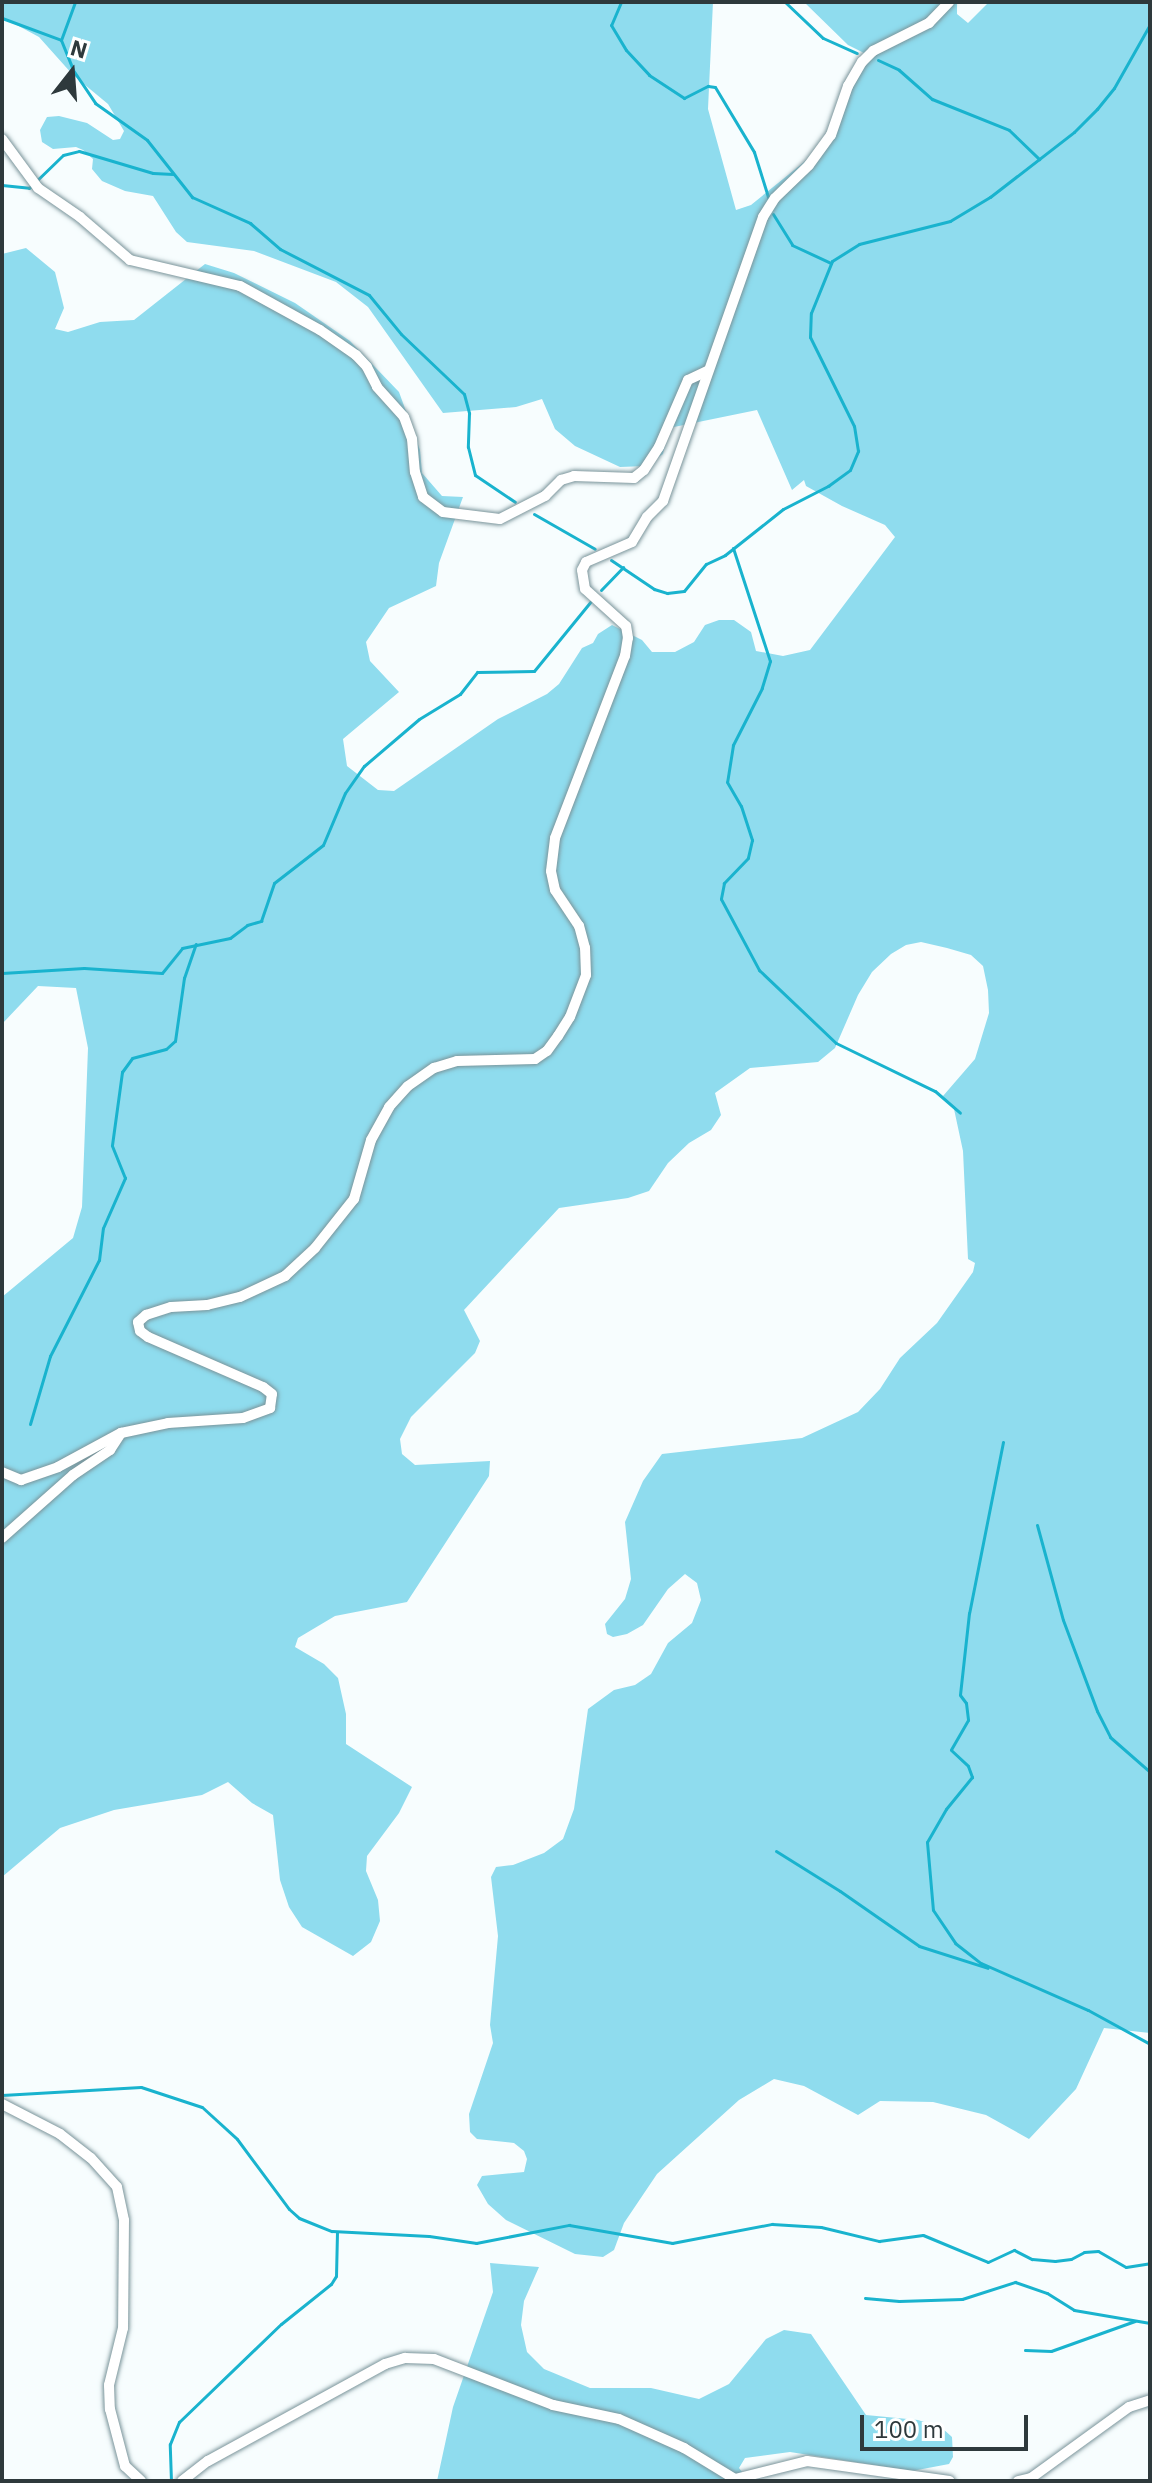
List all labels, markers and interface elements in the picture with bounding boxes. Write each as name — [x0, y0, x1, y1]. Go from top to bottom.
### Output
north arrow — [32, 32, 112, 112]
text: N — [67, 32, 91, 65]
scale bar — [864, 2399, 1032, 2449]
text: 100 m — [874, 2413, 944, 2445]

